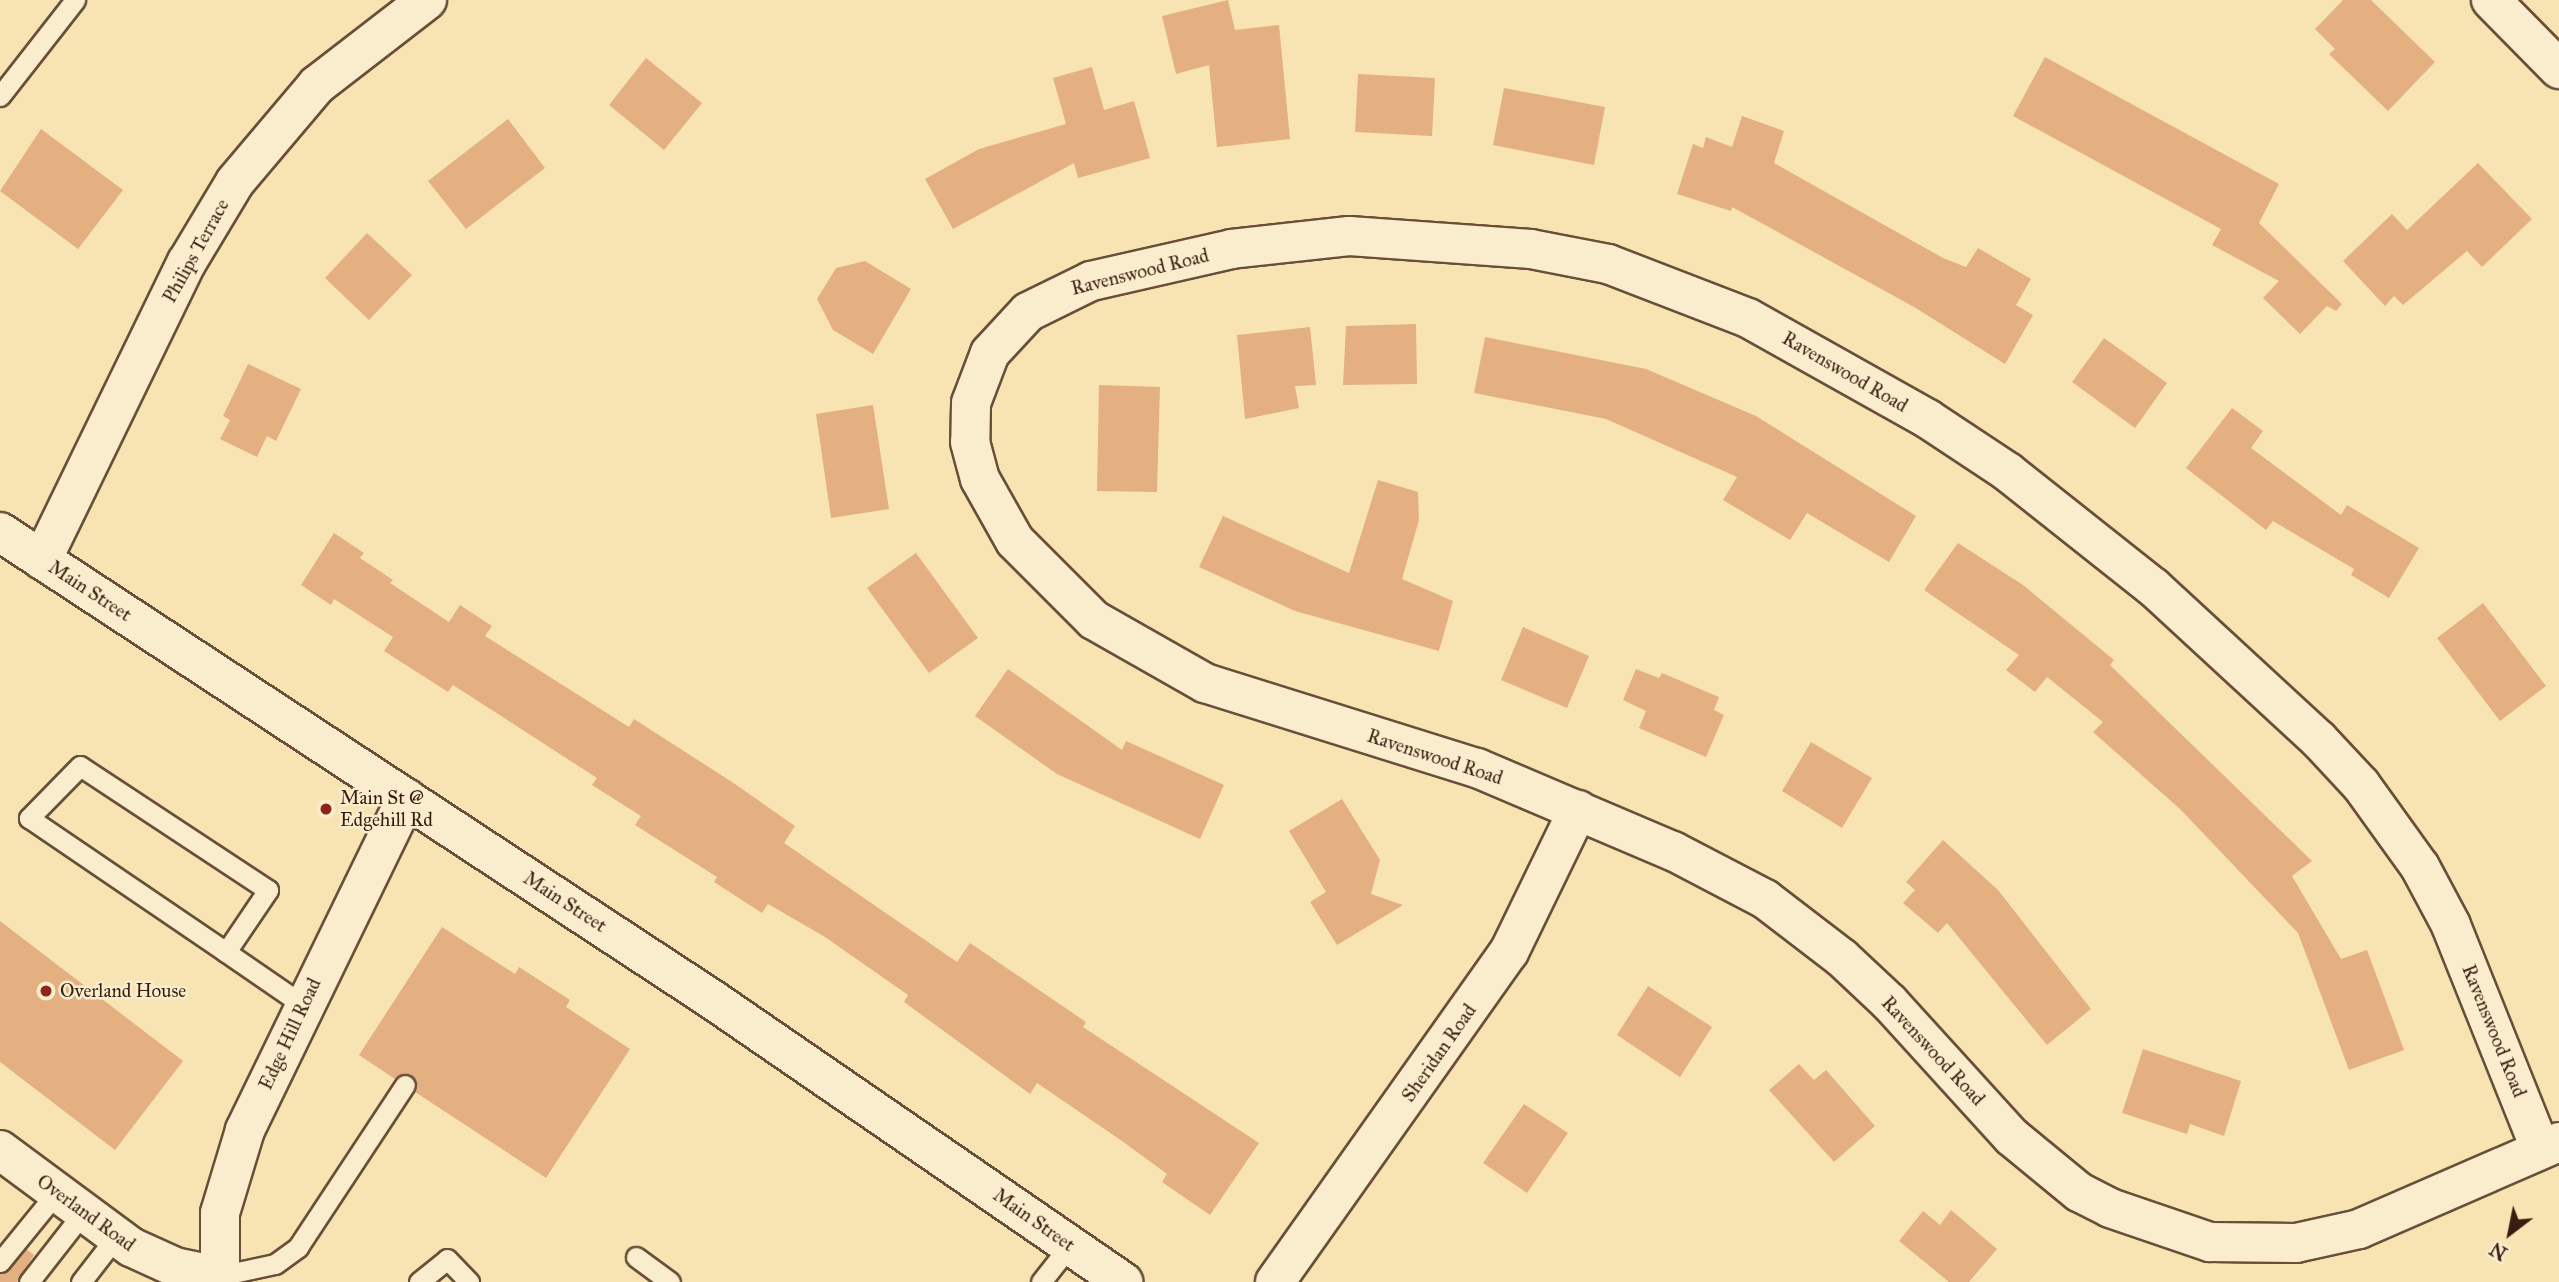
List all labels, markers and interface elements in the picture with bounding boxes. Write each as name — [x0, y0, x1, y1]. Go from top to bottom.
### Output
street label: Philips Terrace — [158, 195, 234, 307]
street label: Ravenswood Road — [1069, 244, 1211, 300]
street label: Ravenswood Road — [1778, 327, 1912, 417]
street label: Main Street — [44, 556, 136, 626]
street label: Ravenswood Road — [1364, 724, 1506, 790]
place label: Main St @ Edgehill Rd — [340, 787, 433, 831]
marker: Main St @ Edgehill Rd — [318, 801, 334, 817]
street label: Main Street — [519, 867, 611, 937]
street label: Ravenswood Road — [2457, 961, 2531, 1101]
street label: Edge Hill Road — [254, 975, 326, 1093]
place label: Overland House — [60, 980, 186, 1002]
marker: Overland House — [38, 983, 54, 999]
street label: Ravenswood Road — [1877, 992, 1989, 1110]
street label: Sheridan Road — [1397, 1000, 1481, 1106]
street label: Overland Road — [32, 1170, 140, 1256]
street label: Main Street — [989, 1184, 1079, 1256]
north arrow — [2475, 1198, 2545, 1268]
text: N — [2486, 1237, 2512, 1265]

